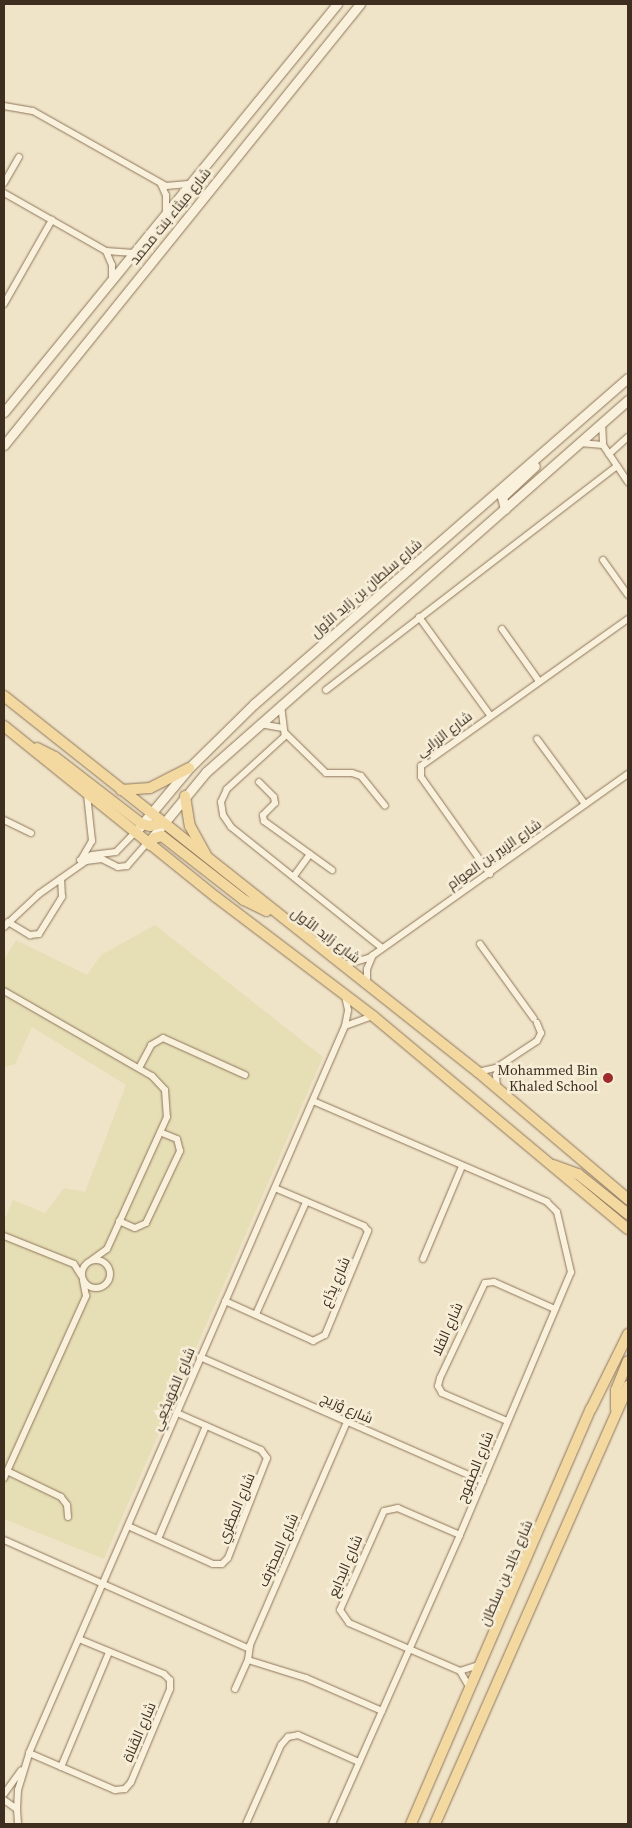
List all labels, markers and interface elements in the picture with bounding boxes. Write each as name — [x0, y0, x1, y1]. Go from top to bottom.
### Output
street label: شارع ميثاء بنت محمد — [126, 164, 214, 268]
street label: شارع سلطان بن زايد الأول — [307, 535, 425, 641]
street label: شارع الزرابي — [413, 708, 475, 760]
street label: شارع الزبير بن العوام — [444, 815, 544, 893]
street label: شارع زايد الأول — [288, 904, 364, 966]
place label: Mohammed Bin Khaled School — [498, 1062, 598, 1094]
marker: Mohammed Bin Khaled School — [602, 1072, 614, 1084]
street label: شارع يِذَاع — [317, 1254, 353, 1310]
street label: شارع الفَلا — [428, 1300, 466, 1358]
street label: شارع المُوَيجْعِي — [148, 1345, 198, 1433]
street label: شارع وْرَيج — [318, 1389, 376, 1427]
street label: شارع الصفوح — [453, 1429, 497, 1505]
street label: شارع المِطْرِي — [214, 1470, 258, 1546]
street label: شارع المحترف — [254, 1511, 302, 1589]
street label: شارع خالِد بن سلطان — [476, 1517, 536, 1629]
street label: شارع البدايع — [324, 1532, 366, 1600]
street label: شارع القَناة — [119, 1700, 159, 1764]

